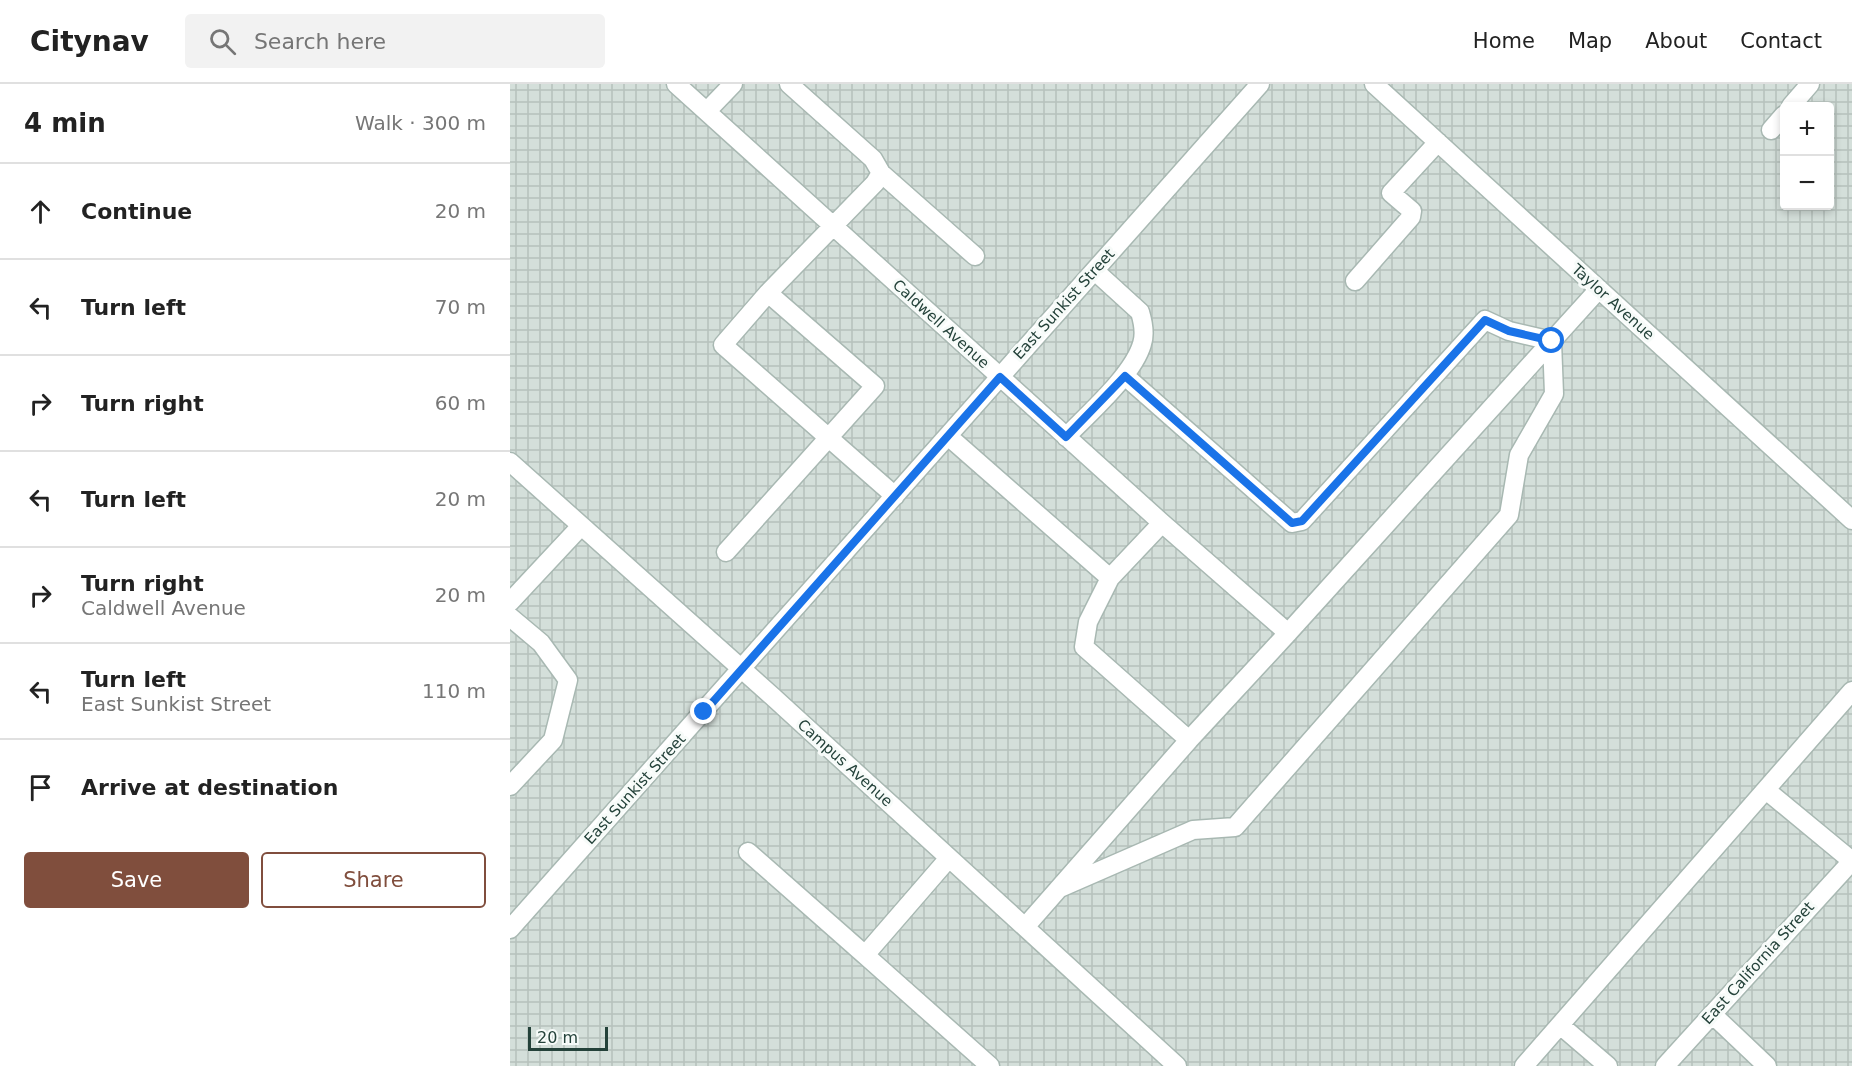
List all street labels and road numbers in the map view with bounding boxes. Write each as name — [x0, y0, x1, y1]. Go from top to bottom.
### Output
street label: East Sunkist Street — [1010, 245, 1118, 363]
street label: Taylor Avenue — [1567, 260, 1658, 344]
street label: Caldwell Avenue — [889, 276, 993, 372]
street label: Campus Avenue — [794, 716, 896, 810]
street label: East Sunkist Street — [581, 730, 689, 848]
street label: East California Street — [1698, 898, 1818, 1028]

